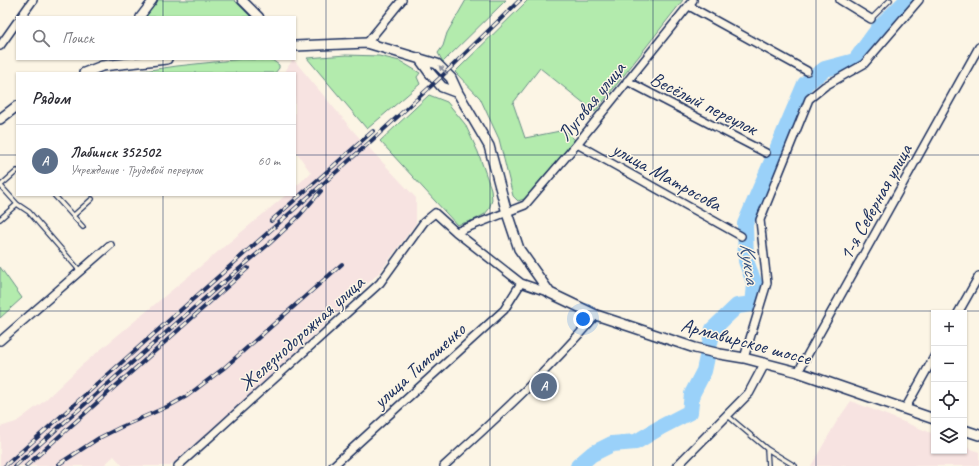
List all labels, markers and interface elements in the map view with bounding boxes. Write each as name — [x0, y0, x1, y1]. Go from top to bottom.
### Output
search box — [16, 16, 296, 60]
icon: search — [30, 27, 52, 49]
text: Поиск — [62, 29, 94, 48]
street label: Луговая улица — [552, 56, 632, 146]
one-way arrow — [439, 65, 448, 75]
street label: Весёлый переулок — [646, 66, 763, 142]
text: Рядом — [32, 88, 70, 109]
street label: улица Матросова — [607, 136, 727, 217]
street label: 1-я Северная улица — [833, 138, 919, 265]
text: Лабинск 352502 — [70, 143, 161, 162]
text: A — [42, 153, 48, 169]
text: 60 m — [258, 153, 280, 169]
text: Учреждение · Трудовой переулок — [70, 162, 203, 178]
water label: Кукса — [734, 241, 766, 287]
street label: Железнодорожная улица — [233, 269, 370, 396]
your location — [573, 309, 593, 329]
map controls — [931, 310, 967, 454]
button: + — [931, 310, 967, 346]
street label: Армавирское шоссе — [678, 312, 815, 371]
street label: улица Тимошенко — [367, 317, 471, 414]
button: − — [931, 346, 967, 382]
pin: A — [531, 371, 557, 401]
button: locate — [931, 382, 967, 418]
button: layers — [931, 418, 967, 454]

